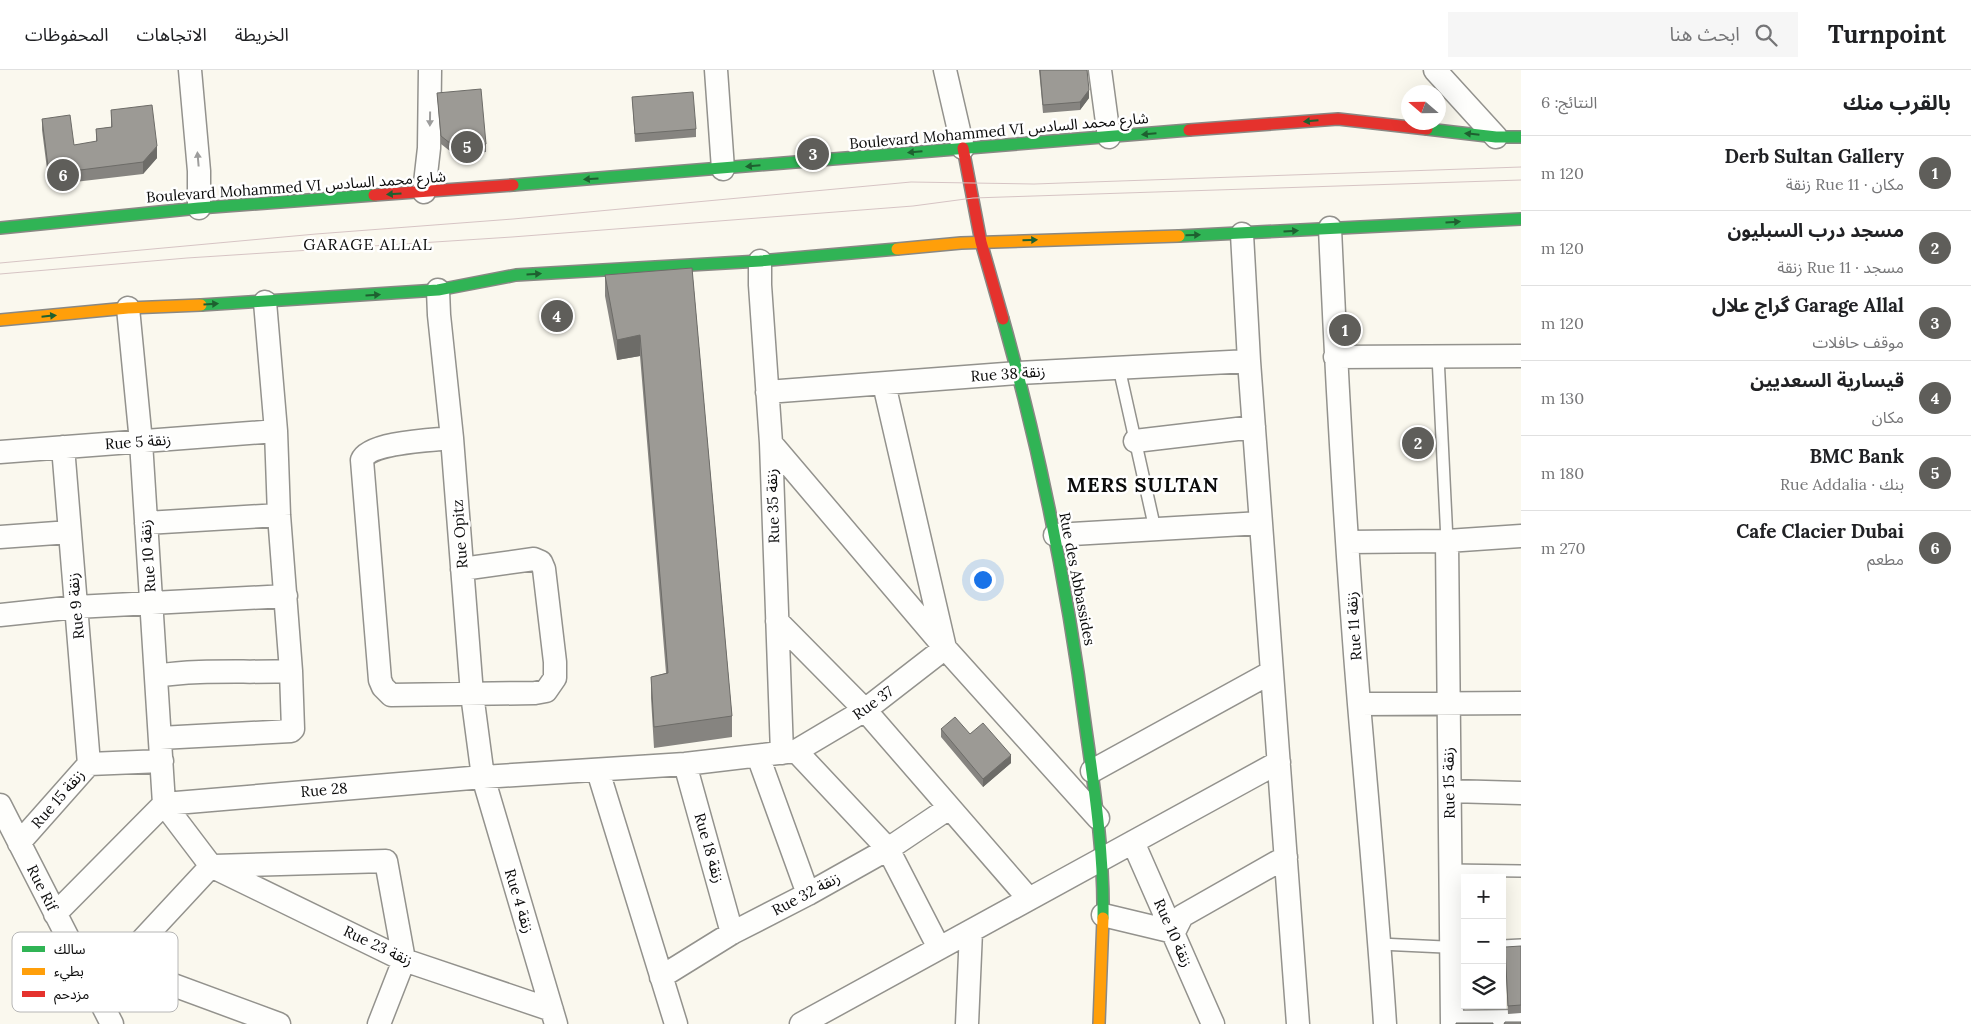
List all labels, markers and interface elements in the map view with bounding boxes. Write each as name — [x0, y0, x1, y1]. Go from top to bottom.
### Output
search box — [1448, 12, 1798, 57]
text: Turnpoint — [1828, 19, 1946, 50]
icon: search — [1752, 21, 1780, 49]
text: ابحث هنا — [1669, 22, 1740, 46]
text: المحفوظات — [25, 23, 109, 46]
text: الاتجاهات — [137, 23, 207, 46]
text: الخريطة — [235, 23, 289, 46]
north arrow — [1401, 85, 1446, 130]
text: بالقرب منك — [1843, 89, 1951, 116]
text: النتائج: 6 — [1541, 92, 1597, 112]
street label: Boulevard Mohammed VI شارع محمد السادس — [848, 108, 1150, 156]
one-way arrow — [425, 111, 433, 127]
one-way arrow — [1303, 118, 1319, 126]
pin: 5 — [451, 128, 483, 166]
one-way arrow — [1141, 130, 1157, 138]
one-way arrow — [1464, 130, 1480, 138]
pin: 3 — [797, 135, 829, 173]
text: Derb Sultan Gallery — [1725, 144, 1904, 168]
one-way arrow — [906, 148, 922, 156]
one-way arrow — [194, 151, 202, 167]
pin: 6 — [47, 156, 79, 194]
one-way arrow — [745, 162, 761, 170]
text: 120 m — [1541, 163, 1584, 183]
text: 1 — [1932, 163, 1938, 183]
street label: Boulevard Mohammed VI شارع محمد السادس — [145, 167, 447, 209]
text: مكان · Rue 11 زنقة — [1786, 174, 1904, 194]
one-way arrow — [583, 175, 599, 183]
one-way arrow — [386, 191, 402, 199]
one-way arrow — [1445, 218, 1461, 226]
text: مسجد درب السبليون — [1727, 218, 1904, 242]
one-way arrow — [1283, 227, 1299, 235]
one-way arrow — [1185, 231, 1201, 239]
district label: GARAGE ALLAL — [303, 234, 433, 254]
one-way arrow — [1022, 235, 1038, 243]
text: 120 m — [1541, 238, 1584, 258]
text: 2 — [1931, 238, 1939, 258]
text: مسجد · Rue 11 زنقة — [1777, 257, 1904, 277]
one-way arrow — [526, 270, 542, 278]
one-way arrow — [365, 290, 381, 298]
text: Garage Allal گراج علال — [1712, 293, 1904, 317]
pin: 4 — [541, 297, 573, 335]
one-way arrow — [203, 300, 219, 308]
one-way arrow — [41, 311, 57, 319]
pin: 1 — [1329, 311, 1361, 349]
text: 120 m — [1541, 313, 1584, 333]
text: 3 — [1931, 313, 1939, 333]
text: موقف حافلات — [1812, 332, 1904, 352]
street label: Rue 38 زنقة — [970, 361, 1046, 386]
text: قيسارية السعديين — [1750, 368, 1904, 392]
text: 130 m — [1541, 388, 1584, 408]
text: 4 — [1931, 388, 1939, 408]
text: مكان — [1872, 407, 1904, 427]
pin: 2 — [1402, 424, 1434, 462]
street label: Rue 5 زنقة — [104, 430, 172, 453]
text: BMC Bank — [1809, 444, 1904, 468]
text: 180 m — [1541, 463, 1584, 483]
text: 5 — [1931, 463, 1939, 483]
street label: Rue 35 زنقة — [762, 468, 783, 544]
district label: MERS SULTAN — [1067, 472, 1219, 497]
text: بنك · Rue Addalia — [1780, 474, 1904, 494]
street label: Rue Opitz — [448, 499, 471, 569]
street label: Rue des Abbassides — [1055, 511, 1100, 647]
street label: Rue 10 زنقة — [135, 519, 160, 593]
text: Cafe Clacier Dubai — [1736, 519, 1904, 543]
text: 270 m — [1541, 538, 1585, 558]
text: 6 — [1930, 538, 1940, 558]
text: مطعم — [1867, 549, 1904, 569]
your location — [970, 567, 996, 593]
street label: Rue 9 زنقة — [63, 572, 88, 640]
street label: Rue 11 زنقة — [1342, 591, 1365, 661]
street label: Rue 37 — [849, 682, 897, 724]
street label: Rue 15 زنقة — [1438, 747, 1459, 819]
street label: Rue 15 زنقة — [27, 765, 88, 832]
street label: Rue 28 — [300, 778, 348, 801]
street label: Rue 18 زنقة — [690, 811, 729, 885]
street label: Rue Rif — [23, 862, 62, 915]
street label: Rue 4 زنقة — [501, 866, 538, 935]
street label: Rue 32 زنقة — [768, 868, 843, 919]
map controls — [1461, 874, 1506, 1009]
button: + — [1461, 874, 1506, 919]
street label: Rue 10 زنقة — [1150, 896, 1197, 970]
button: − — [1461, 919, 1506, 964]
street label: Rue 23 زنقة — [340, 921, 416, 970]
legend — [12, 932, 178, 1012]
text: سالك — [54, 940, 86, 958]
text: بطيء — [54, 962, 84, 982]
button: layers — [1461, 964, 1506, 1009]
text: مزدحم — [54, 985, 89, 1005]

